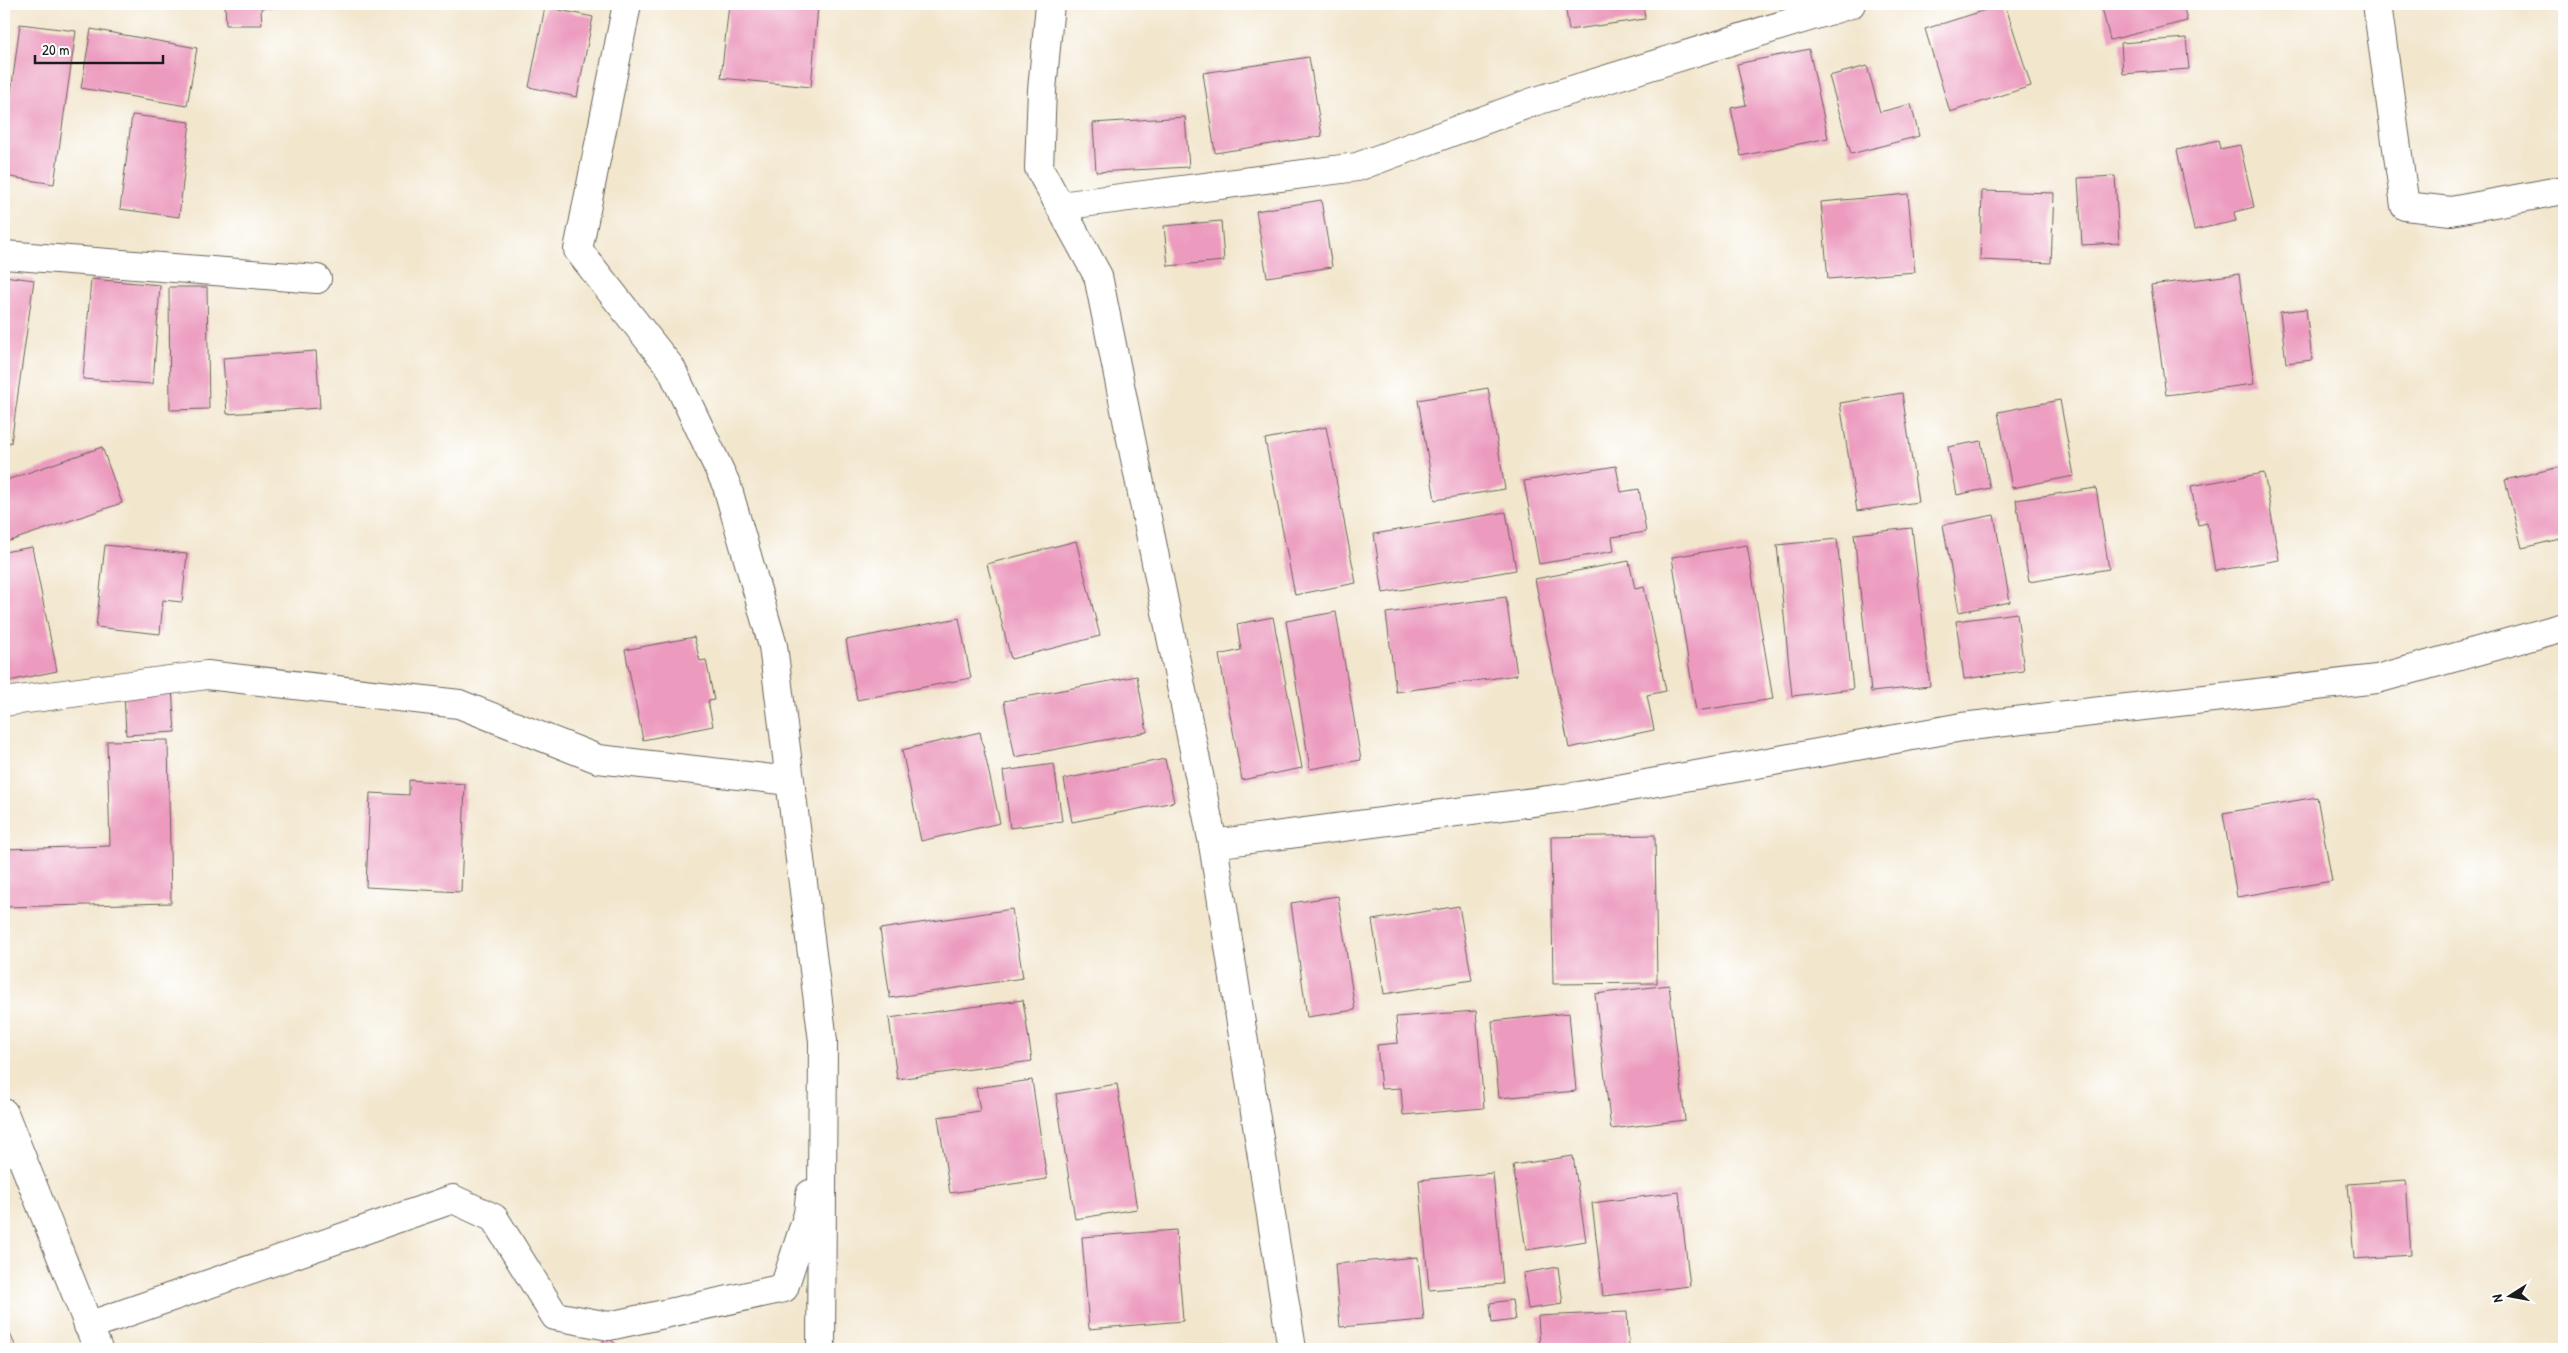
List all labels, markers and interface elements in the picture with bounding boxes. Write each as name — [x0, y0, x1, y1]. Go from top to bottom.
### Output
scale bar — [35, 32, 162, 64]
text: 20 m — [42, 39, 69, 60]
north arrow — [2486, 1270, 2536, 1320]
text: N — [2487, 1293, 2507, 1304]

